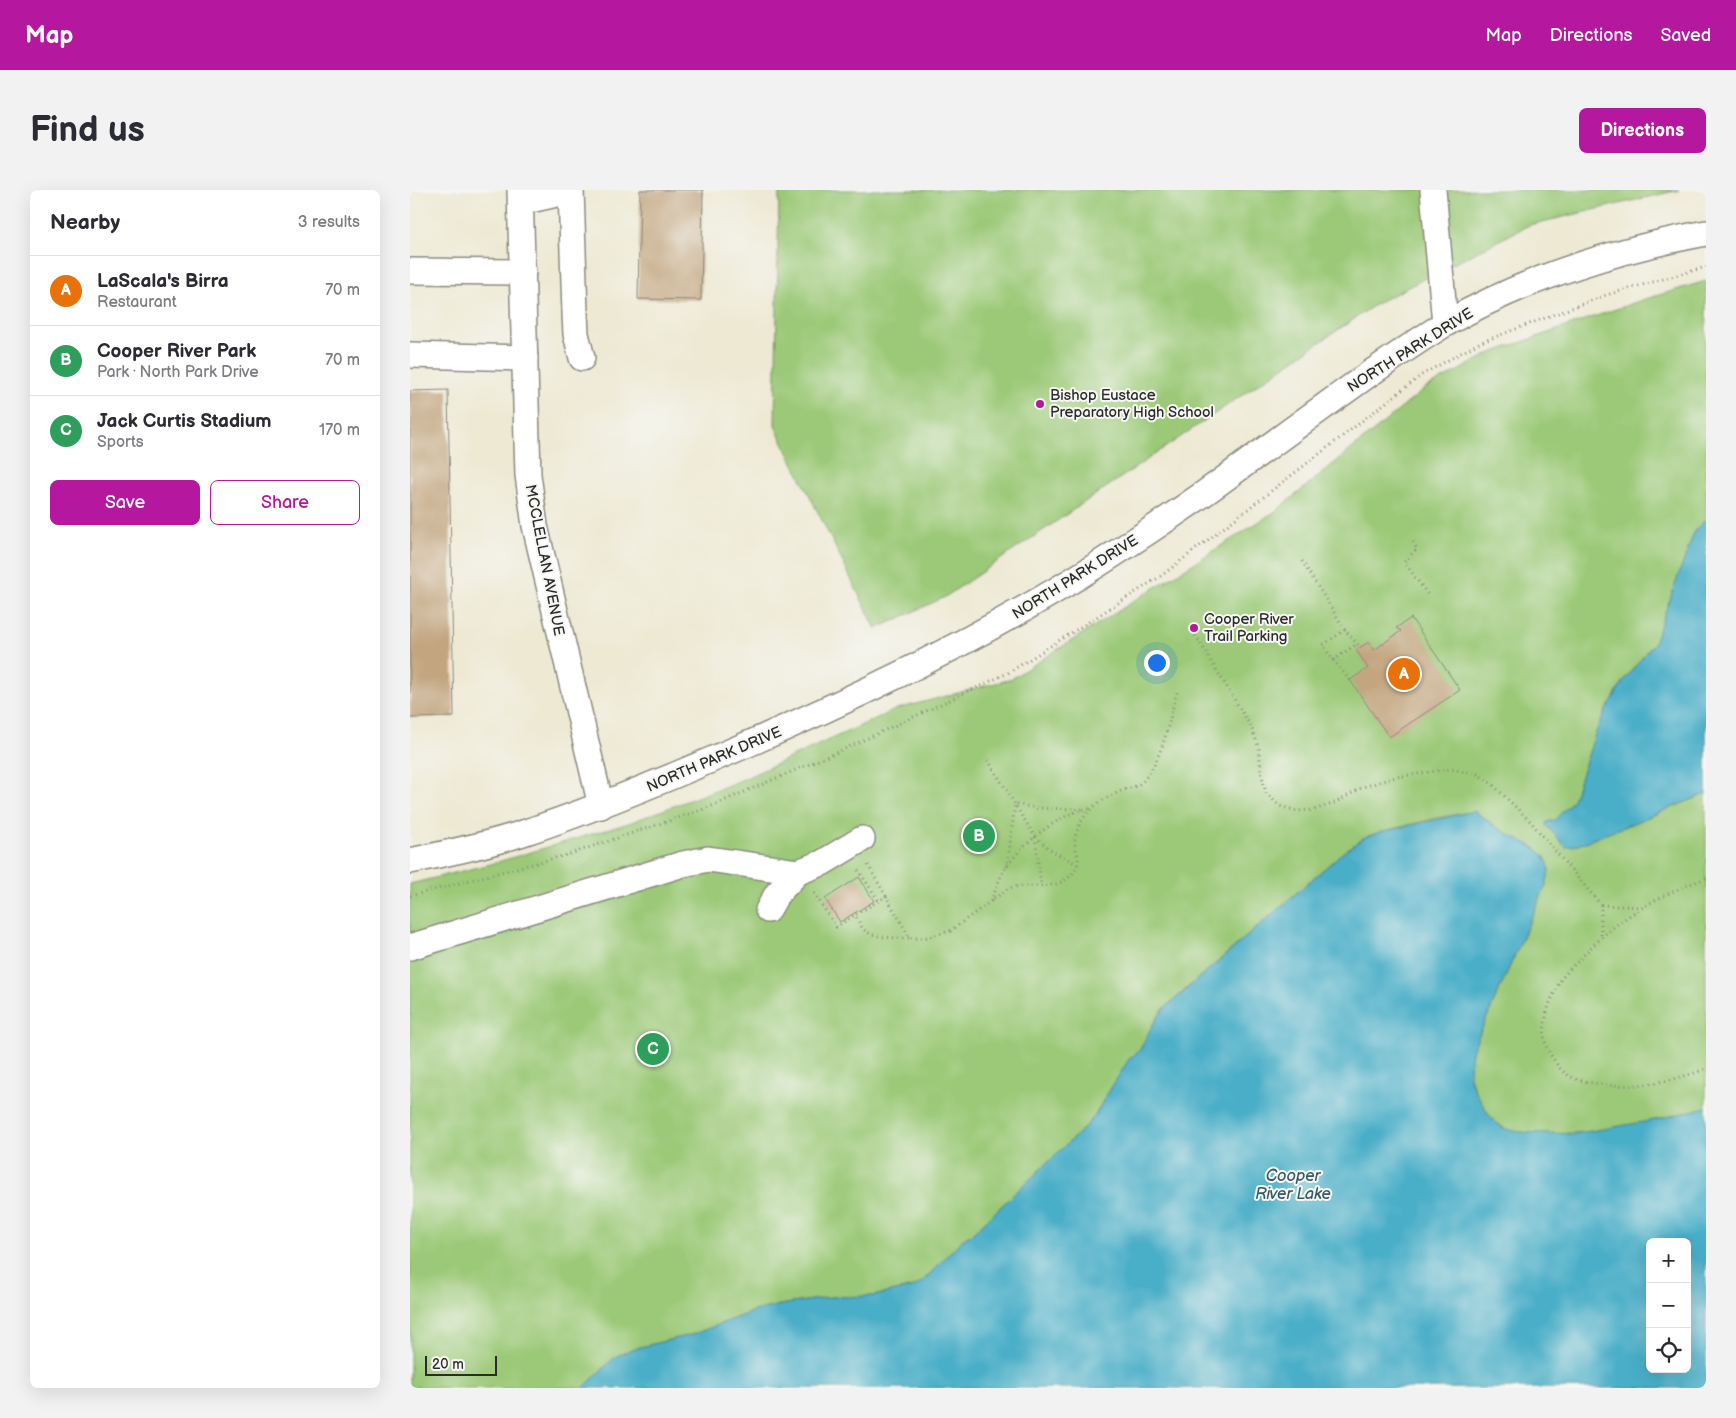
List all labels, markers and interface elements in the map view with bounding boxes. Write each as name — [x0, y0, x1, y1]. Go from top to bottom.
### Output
text: Map — [25, 21, 73, 50]
text: Map — [1486, 25, 1522, 46]
text: Directions — [1550, 25, 1632, 46]
text: Saved — [1660, 25, 1711, 46]
button: Directions — [1579, 108, 1706, 153]
text: Find us — [30, 109, 145, 152]
text: Nearby — [50, 210, 120, 235]
text: 3 results — [298, 213, 360, 232]
text: LaScala's Birra — [97, 270, 229, 293]
text: A — [61, 281, 71, 300]
text: 70 m — [325, 281, 360, 300]
text: Restaurant — [97, 293, 177, 312]
street label: NORTH PARK DRIVE — [1344, 304, 1477, 397]
text: Cooper River Park — [97, 340, 256, 363]
text: B — [60, 351, 72, 370]
text: 70 m — [325, 351, 360, 370]
text: Park · North Park Drive — [97, 363, 259, 382]
place label: Bishop Eustace Preparatory High School — [1050, 386, 1214, 422]
marker: Bishop Eustace Preparatory High School — [1034, 398, 1046, 410]
text: Jack Curtis Stadium — [97, 410, 272, 433]
text: C — [60, 421, 72, 440]
text: 170 m — [319, 421, 360, 440]
text: Sports — [97, 433, 144, 452]
button: Save — [50, 480, 200, 525]
button: Share — [210, 480, 360, 525]
street label: MCCLELLAN AVENUE — [521, 483, 569, 637]
street label: NORTH PARK DRIVE — [1009, 531, 1142, 624]
place label: Cooper River Trail Parking — [1204, 610, 1294, 646]
marker: Cooper River Trail Parking — [1188, 622, 1200, 634]
your location — [1144, 650, 1170, 676]
pin: A — [1388, 655, 1420, 693]
street label: NORTH PARK DRIVE — [644, 722, 785, 796]
pin: B — [963, 817, 995, 855]
pin: C — [637, 1030, 669, 1068]
water label: Cooper River Lake — [1255, 1167, 1331, 1204]
map controls — [1646, 1238, 1691, 1373]
button: + — [1646, 1238, 1691, 1283]
button: − — [1646, 1283, 1691, 1328]
button: locate — [1646, 1328, 1691, 1373]
scale bar — [425, 1353, 498, 1376]
text: 20 m — [432, 1356, 464, 1373]

